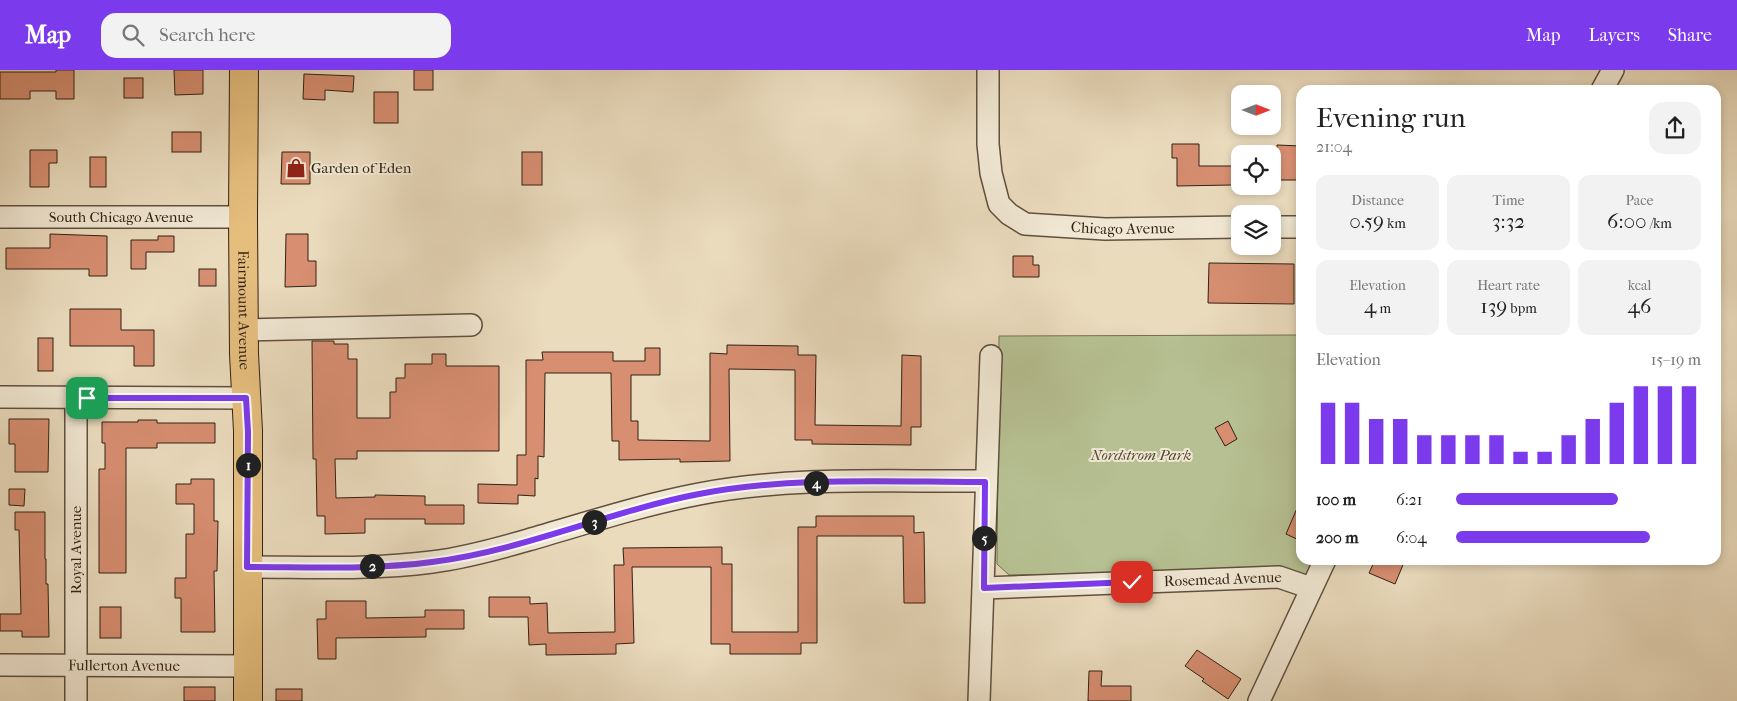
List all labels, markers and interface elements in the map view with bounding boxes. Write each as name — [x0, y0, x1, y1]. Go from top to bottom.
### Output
search box — [101, 13, 451, 58]
text: Map — [25, 21, 71, 49]
icon: search — [119, 21, 147, 49]
text: Search here — [159, 24, 255, 46]
text: Map — [1526, 25, 1560, 46]
text: Layers — [1588, 25, 1640, 46]
text: Share — [1668, 25, 1712, 46]
north arrow — [1231, 85, 1281, 135]
map controls — [1231, 85, 1281, 255]
text: Evening run — [1316, 101, 1466, 134]
button: share — [1649, 102, 1701, 154]
text: 21:04 — [1316, 137, 1352, 156]
button: locate — [1231, 145, 1281, 195]
shop icon: Garden of Eden — [285, 157, 307, 179]
place label: Garden of Eden — [311, 159, 412, 177]
text: Distance — [1351, 192, 1404, 209]
text: Time — [1493, 192, 1524, 209]
text: Pace — [1626, 192, 1653, 209]
button: layers — [1231, 205, 1281, 255]
street label: South Chicago Avenue — [49, 208, 194, 226]
text: 0.59 — [1349, 209, 1384, 233]
text: 3:32 — [1492, 209, 1525, 233]
text: 6:00 — [1607, 209, 1647, 233]
text: km — [1384, 215, 1406, 232]
text: /km — [1647, 215, 1672, 232]
street label: Chicago Avenue — [1070, 218, 1175, 238]
street label: Fairmount Avenue — [234, 250, 254, 371]
text: Elevation — [1349, 277, 1406, 294]
text: Heart rate — [1477, 277, 1540, 294]
text: kcal — [1628, 277, 1651, 294]
text: 4 — [1364, 294, 1376, 318]
text: 139 — [1480, 294, 1507, 318]
text: 46 — [1628, 294, 1651, 318]
text: m — [1376, 300, 1391, 317]
text: bpm — [1507, 300, 1537, 317]
text: Elevation — [1316, 350, 1381, 369]
text: 15–19 m — [1651, 350, 1701, 369]
pin — [66, 377, 108, 419]
icon: arrive — [73, 384, 101, 412]
park label: Nordstrom Park — [1090, 446, 1191, 464]
pin: 1 — [236, 452, 260, 478]
text: 1 — [246, 457, 251, 474]
pin: 4 — [804, 470, 828, 496]
text: 4 — [812, 475, 821, 492]
text: 100 m — [1316, 490, 1356, 509]
text: 6:21 — [1396, 490, 1422, 509]
street label: Royal Avenue — [67, 505, 85, 594]
pin: 3 — [582, 510, 606, 534]
text: 3 — [592, 514, 597, 531]
pin: 5 — [972, 526, 996, 550]
text: 200 m — [1316, 528, 1359, 547]
text: 6:04 — [1396, 528, 1427, 547]
text: 5 — [981, 530, 988, 547]
pin: 2 — [360, 554, 384, 578]
text: 2 — [369, 558, 376, 575]
pin — [1111, 561, 1153, 603]
icon: check — [1118, 568, 1146, 596]
street label: Rosemead Avenue — [1164, 568, 1283, 590]
street label: Fullerton Avenue — [68, 656, 181, 675]

